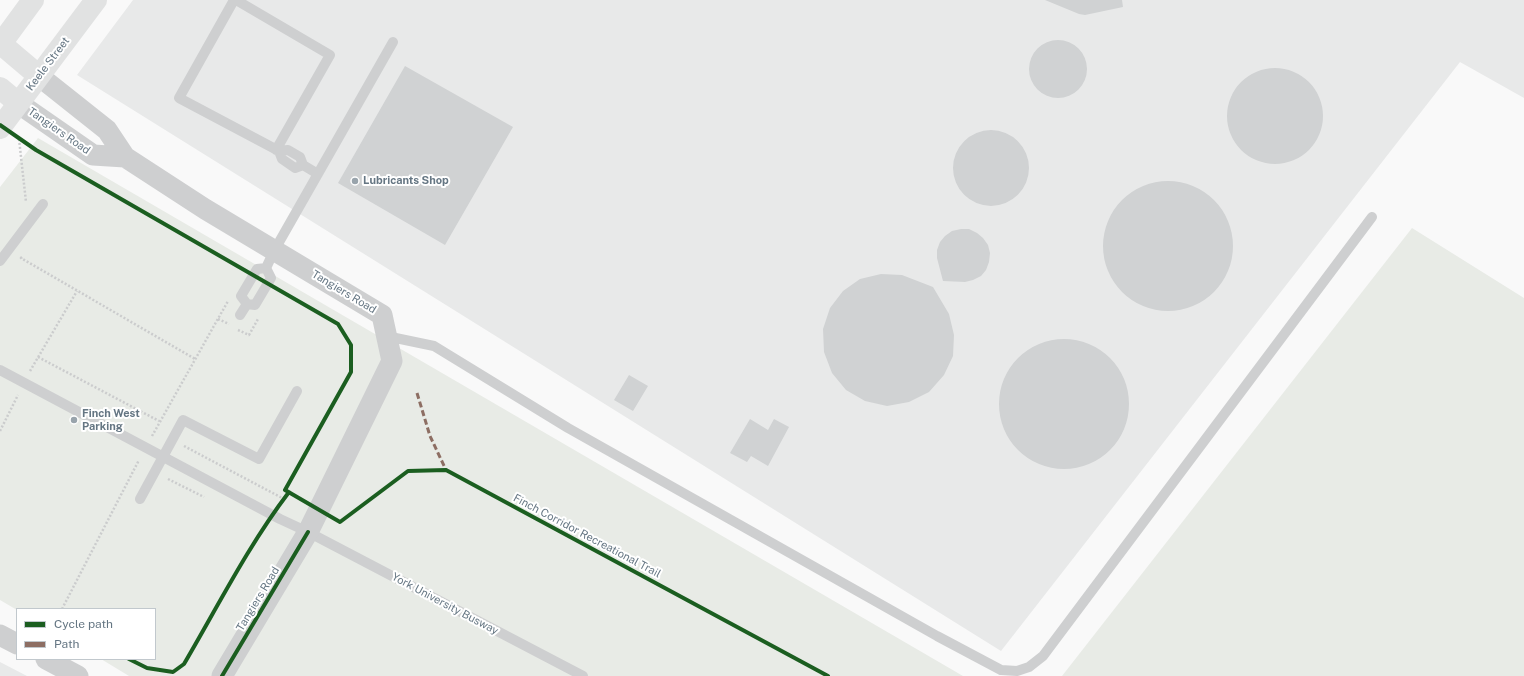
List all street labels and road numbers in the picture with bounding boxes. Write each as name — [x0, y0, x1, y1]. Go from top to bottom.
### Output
street label: Keele Street — [24, 35, 72, 93]
street label: Tangiers Road — [25, 105, 93, 157]
street label: Tangiers Road — [309, 268, 379, 316]
street label: Finch Corridor Recreational Trail — [511, 491, 663, 581]
street label: Tangiers Road — [234, 564, 282, 634]
street label: York University Busway — [389, 570, 501, 638]

